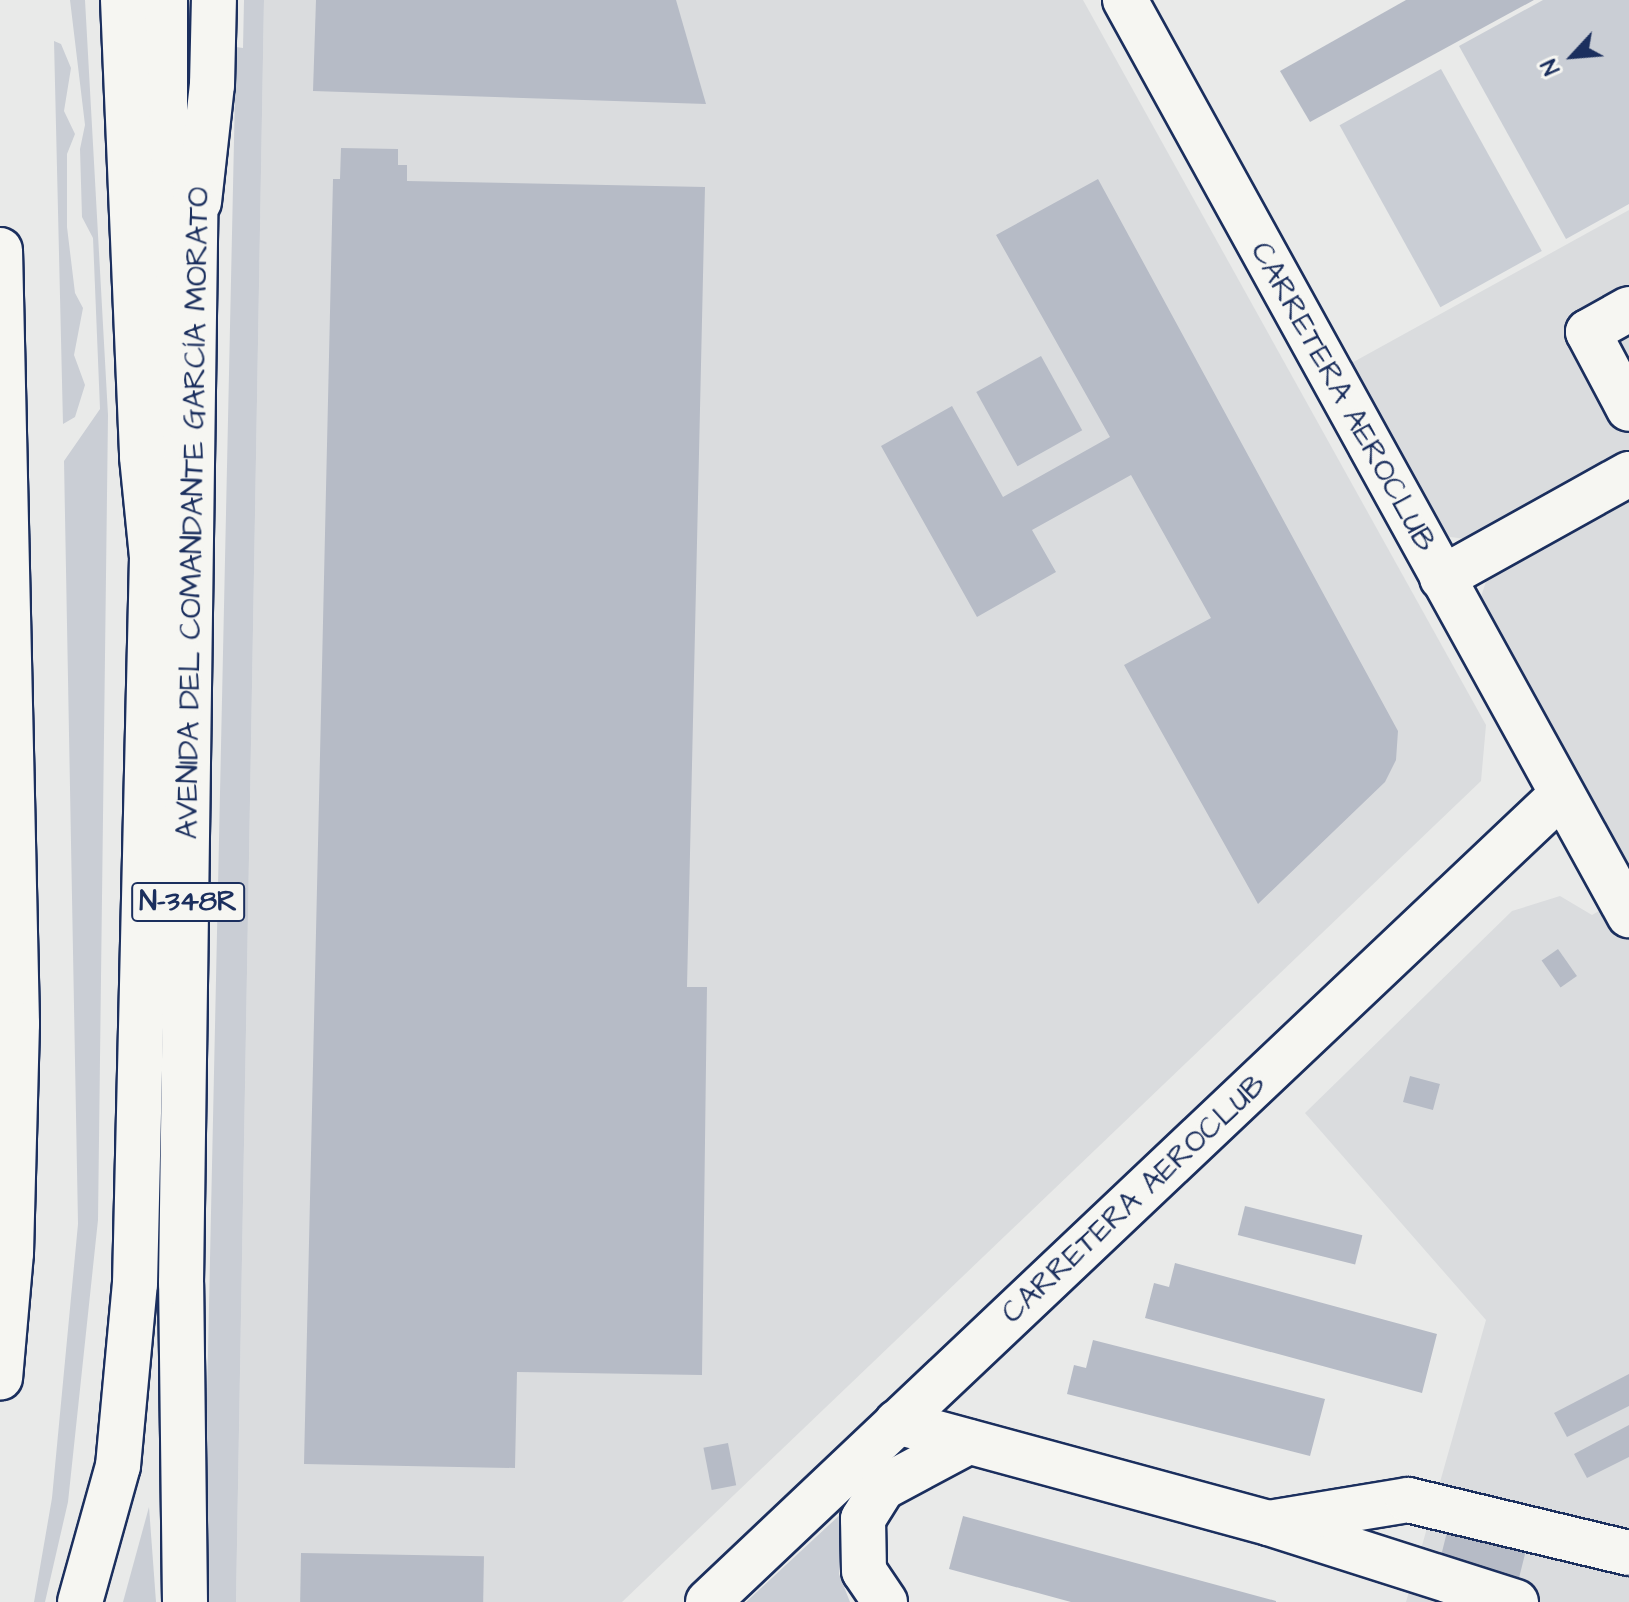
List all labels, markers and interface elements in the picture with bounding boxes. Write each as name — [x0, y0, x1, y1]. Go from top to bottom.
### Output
north arrow — [1533, 16, 1613, 96]
text: N — [1534, 54, 1568, 80]
street label: AVENIDA DEL COMANDANTE GARCÍA MORATO — [169, 186, 217, 840]
street label: CARRETERA AEROCLUB — [1243, 236, 1443, 558]
road number: N-348R — [130, 878, 246, 926]
street label: CARRETERA AEROCLUB — [994, 1067, 1274, 1331]

